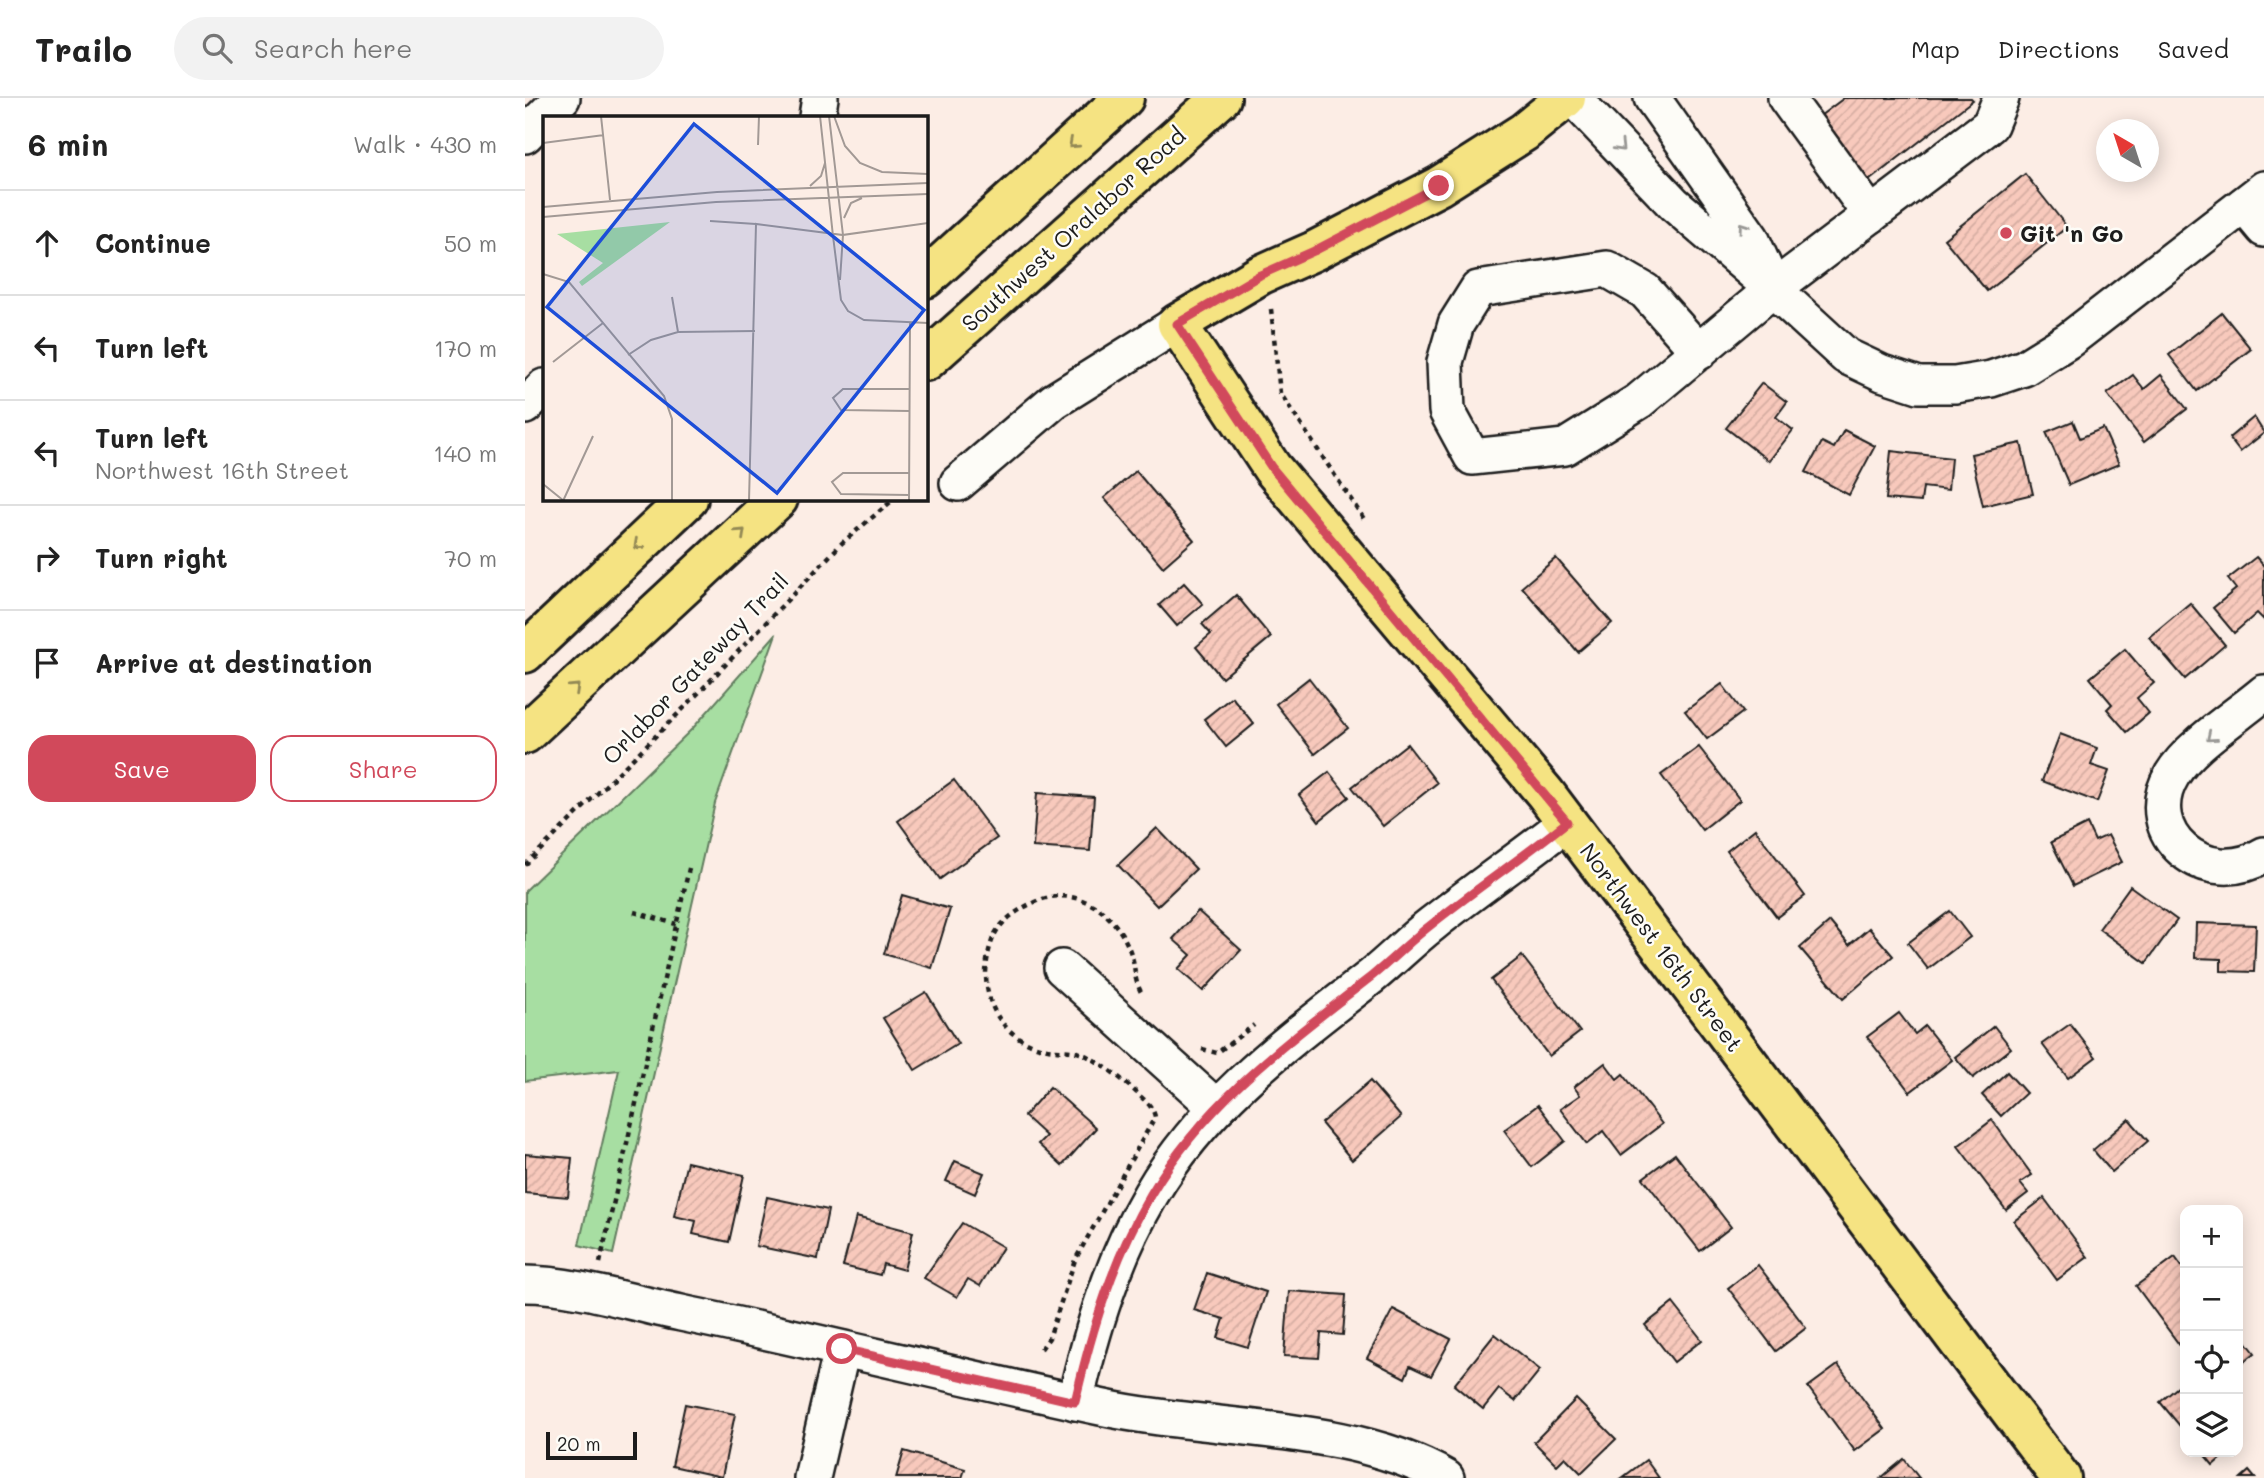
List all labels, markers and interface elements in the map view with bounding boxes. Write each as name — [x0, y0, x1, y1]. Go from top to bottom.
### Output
search box — [174, 17, 664, 80]
text: Trailo — [35, 27, 132, 70]
icon: search — [198, 29, 236, 67]
text: Search here — [254, 31, 412, 65]
text: Map — [1911, 33, 1960, 64]
text: Directions — [1998, 33, 2120, 64]
text: Saved — [2158, 33, 2229, 64]
inset map — [543, 116, 927, 500]
north arrow — [2096, 119, 2159, 182]
street label: Southwest Oralabor Road — [955, 120, 1191, 338]
text: 6 min — [28, 124, 108, 164]
text: Walk · 430 m — [353, 129, 497, 159]
one-way arrow — [1068, 136, 1081, 148]
one-way arrow — [1611, 139, 1624, 152]
route end — [1423, 170, 1454, 201]
place label: Git 'n Go — [2020, 218, 2123, 248]
one-way arrow — [1739, 222, 1752, 235]
icon: ahead — [28, 224, 66, 262]
marker: Git 'n Go — [1998, 225, 2014, 241]
text: Continue — [95, 226, 211, 260]
text: 50 m — [444, 228, 497, 258]
icon: left — [28, 329, 66, 367]
text: Turn left — [95, 331, 208, 365]
text: 170 m — [434, 333, 497, 363]
text: Turn left — [95, 421, 208, 455]
icon: left — [28, 434, 66, 472]
text: 140 m — [433, 438, 497, 468]
text: Northwest 16th Street — [95, 455, 349, 485]
one-way arrow — [733, 528, 746, 541]
one-way arrow — [633, 537, 646, 550]
icon: right — [28, 539, 66, 577]
text: Turn right — [95, 541, 228, 575]
text: 70 m — [444, 543, 497, 573]
street label: Orlabor Gateway Trail — [595, 566, 795, 770]
icon: arrive — [28, 644, 66, 682]
text: Arrive at destination — [95, 646, 372, 680]
one-way arrow — [567, 683, 580, 696]
one-way arrow — [2207, 729, 2220, 741]
button: Save — [28, 735, 256, 802]
button: Share — [270, 735, 497, 802]
street label: Northwest 16th Street — [1574, 837, 1750, 1057]
map controls — [2180, 1205, 2243, 1457]
button: + — [2180, 1205, 2243, 1268]
button: − — [2180, 1268, 2243, 1331]
button: locate — [2180, 1331, 2243, 1394]
route start — [826, 1333, 857, 1364]
button: layers — [2180, 1394, 2243, 1457]
scale bar — [546, 1429, 637, 1461]
text: 20 m — [557, 1431, 601, 1456]

